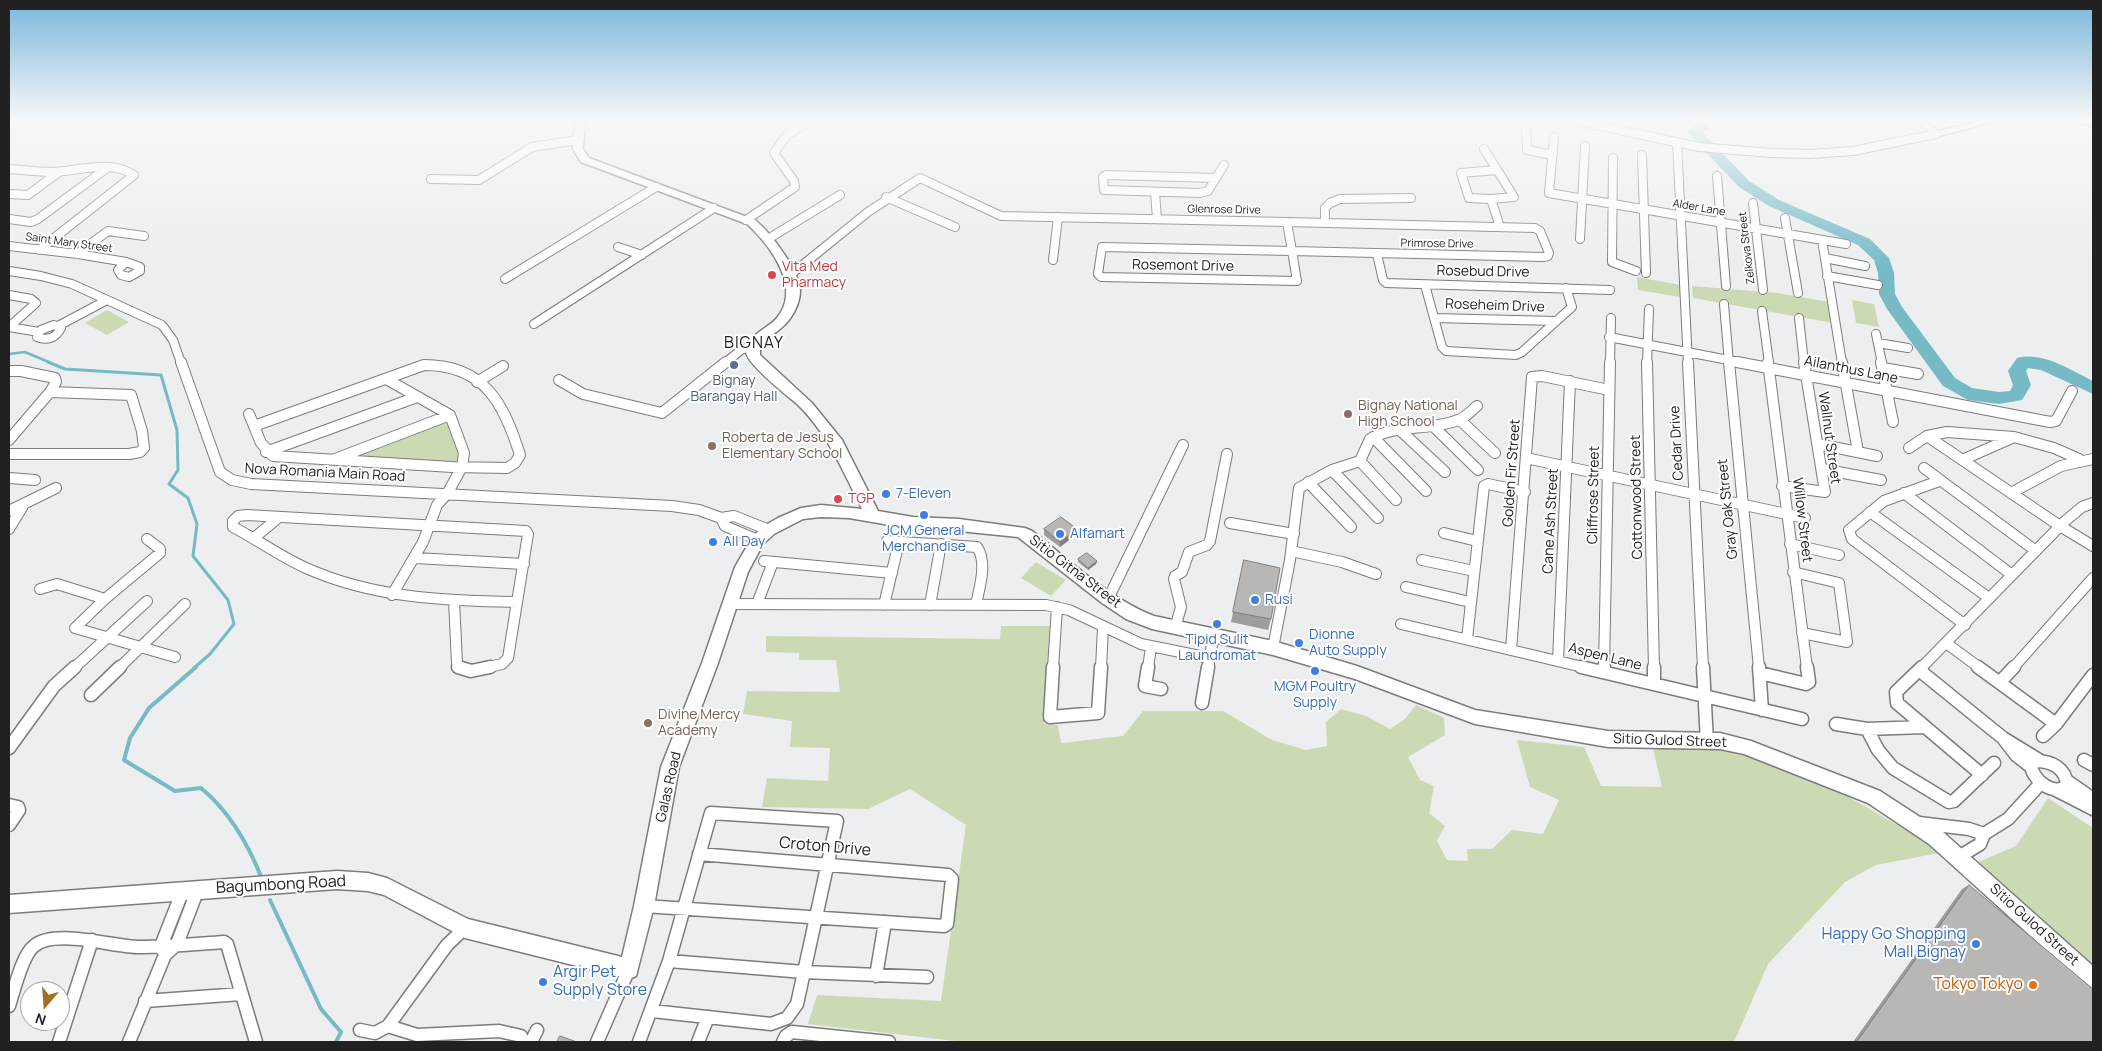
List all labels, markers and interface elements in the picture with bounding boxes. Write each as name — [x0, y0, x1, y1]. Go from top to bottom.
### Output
street label: Alder Lane — [1672, 197, 1726, 219]
street label: Glenrose Drive — [1187, 203, 1261, 217]
street label: Zelkova Street — [1736, 211, 1758, 285]
street label: Saint Mary Street — [24, 230, 114, 256]
street label: Primrose Drive — [1400, 237, 1474, 251]
street label: Rosemont Drive — [1132, 257, 1234, 275]
place label: Vita Med Pharmacy — [782, 259, 846, 292]
street label: Rosebud Drive — [1436, 263, 1530, 281]
marker: Vita Med Pharmacy — [766, 269, 778, 281]
street label: Roseheim Drive — [1445, 296, 1545, 316]
district label: BIGNAY — [723, 334, 785, 354]
street label: Ailanthus Lane — [1803, 353, 1899, 387]
marker: Bignay Barangay Hall — [728, 359, 740, 371]
place label: Bignay Barangay Hall — [691, 373, 777, 406]
street label: Wallnut Street — [1814, 391, 1844, 485]
place label: Bignay National High School — [1358, 398, 1458, 431]
street label: Cedar Drive — [1667, 405, 1687, 481]
marker: Bignay National High School — [1342, 408, 1354, 420]
street label: Golden Fir Street — [1500, 419, 1524, 527]
place label: Roberta de Jesus Elementary School — [722, 430, 842, 462]
street label: Cottonwood Street — [1628, 435, 1646, 559]
marker: Roberta de Jesus Elementary School — [706, 440, 718, 452]
street label: Cliffrose Street — [1585, 446, 1603, 544]
street label: Gray Oak Street — [1714, 458, 1742, 560]
street label: Nova Romania Main Road — [244, 460, 406, 486]
street label: Cane Ash Street — [1540, 468, 1562, 574]
street label: Willow Street — [1788, 477, 1816, 563]
place label: 7-Eleven — [896, 486, 951, 502]
marker: 7-Eleven — [880, 488, 892, 500]
place label: TGP — [848, 491, 875, 507]
marker: TGP — [832, 493, 844, 505]
marker: JCM General Merchandise — [918, 509, 930, 521]
place label: JCM General Merchandise — [882, 523, 966, 556]
place label: Alfamart — [1070, 526, 1125, 542]
marker: Alfamart — [1054, 528, 1066, 540]
street label: Sitio Gitna Street — [1026, 532, 1124, 612]
place label: All Day — [723, 534, 765, 550]
marker: All Day — [707, 536, 719, 548]
place label: Rusi — [1265, 592, 1293, 608]
marker: Rusi — [1249, 594, 1261, 606]
marker: Tipid Sulit Laundromat — [1211, 618, 1223, 630]
place label: Dionne Auto Supply — [1309, 627, 1387, 660]
place label: Tipid Sulit Laundromat — [1178, 632, 1256, 664]
marker: Dionne Auto Supply — [1293, 637, 1305, 649]
street label: Aspen Lane — [1567, 640, 1643, 674]
marker: MGM Poultry Supply — [1309, 665, 1321, 677]
place label: MGM Poultry Supply — [1274, 679, 1356, 712]
place label: Divine Mercy Academy — [658, 707, 740, 740]
marker: Divine Mercy Academy — [642, 717, 654, 729]
street label: Sitio Gulod Street — [1613, 731, 1727, 751]
street label: Galas Road — [653, 750, 685, 824]
street label: Croton Drive — [778, 833, 872, 861]
street label: Bagumbong Road — [215, 872, 347, 898]
street label: Sitio Gulod Street — [1986, 881, 2082, 969]
place label: Happy Go Shopping Mall Bignay — [1821, 925, 1966, 963]
marker: Happy Go Shopping Mall Bignay — [1970, 938, 1982, 950]
place label: Argir Pet Supply Store — [553, 963, 647, 1001]
place label: Tokyo Tokyo — [1933, 975, 2023, 995]
marker: Argir Pet Supply Store — [537, 976, 549, 988]
marker: Tokyo Tokyo — [2027, 979, 2039, 991]
north arrow — [20, 981, 70, 1031]
text: N — [33, 1009, 48, 1030]

